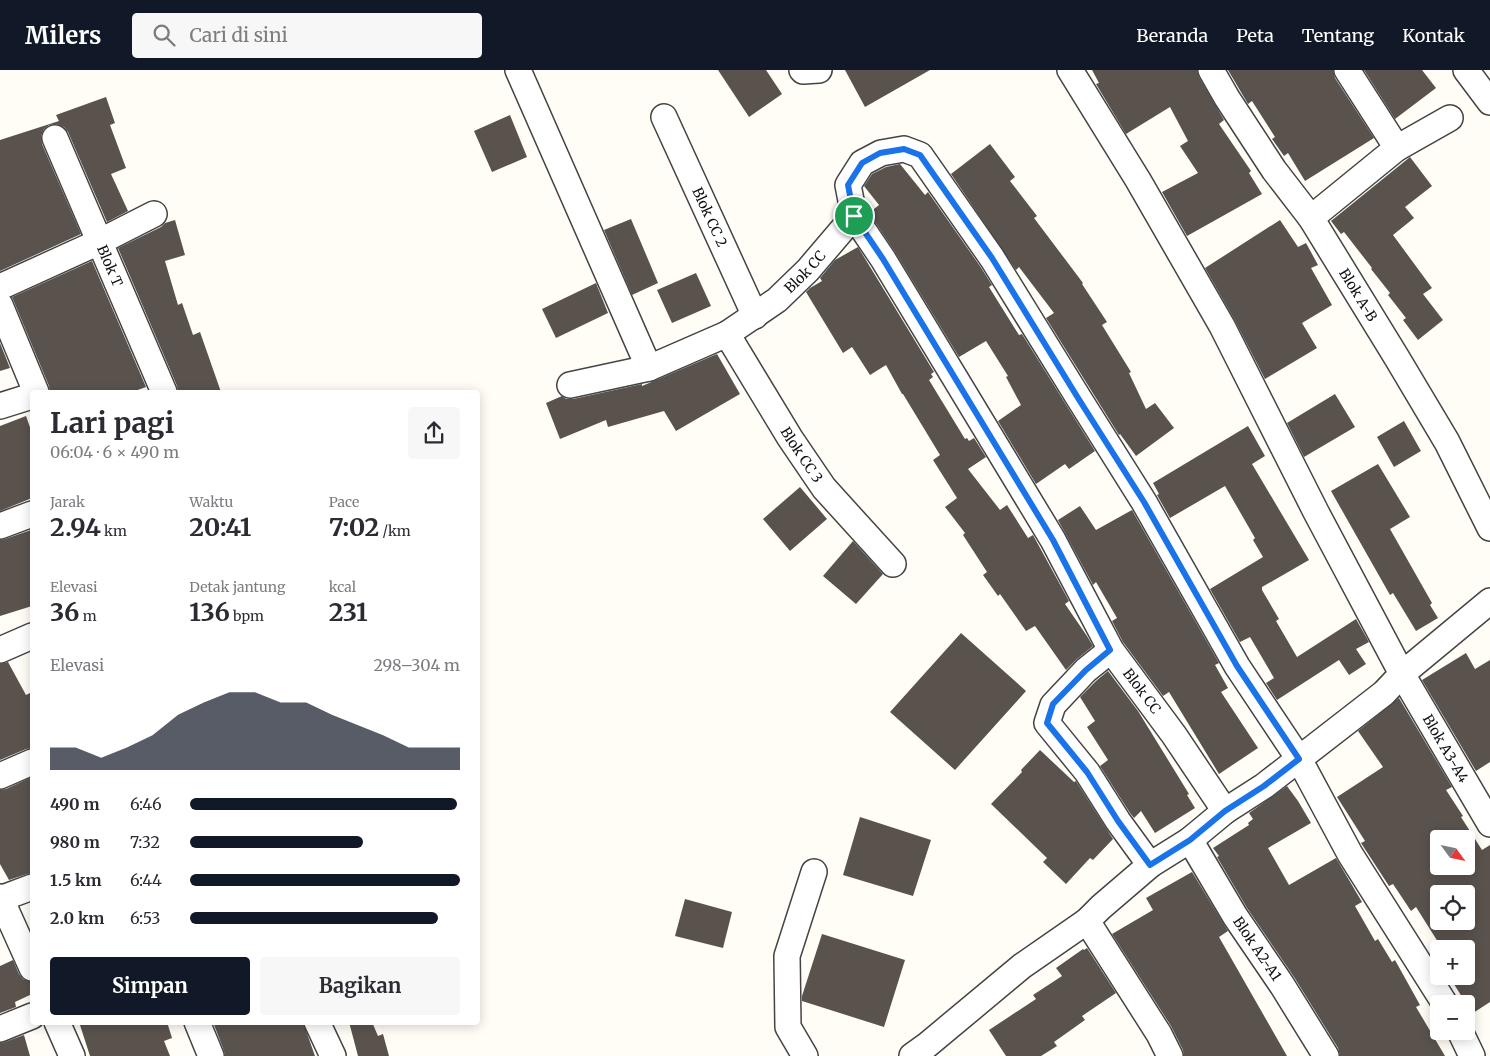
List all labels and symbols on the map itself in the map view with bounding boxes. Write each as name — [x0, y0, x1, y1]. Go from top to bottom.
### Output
street label: Blok CC 2 — [688, 184, 731, 250]
pin — [833, 195, 875, 237]
street label: Blok T — [93, 242, 127, 290]
street label: Blok CC — [781, 247, 829, 297]
street label: Blok A-B — [1335, 265, 1381, 325]
street label: Blok CC 3 — [776, 424, 827, 486]
street label: Blok CC — [1119, 665, 1165, 717]
street label: Blok A3-A4 — [1419, 711, 1473, 786]
north arrow — [1430, 830, 1475, 875]
street label: Blok A2-A1 — [1229, 913, 1286, 984]

